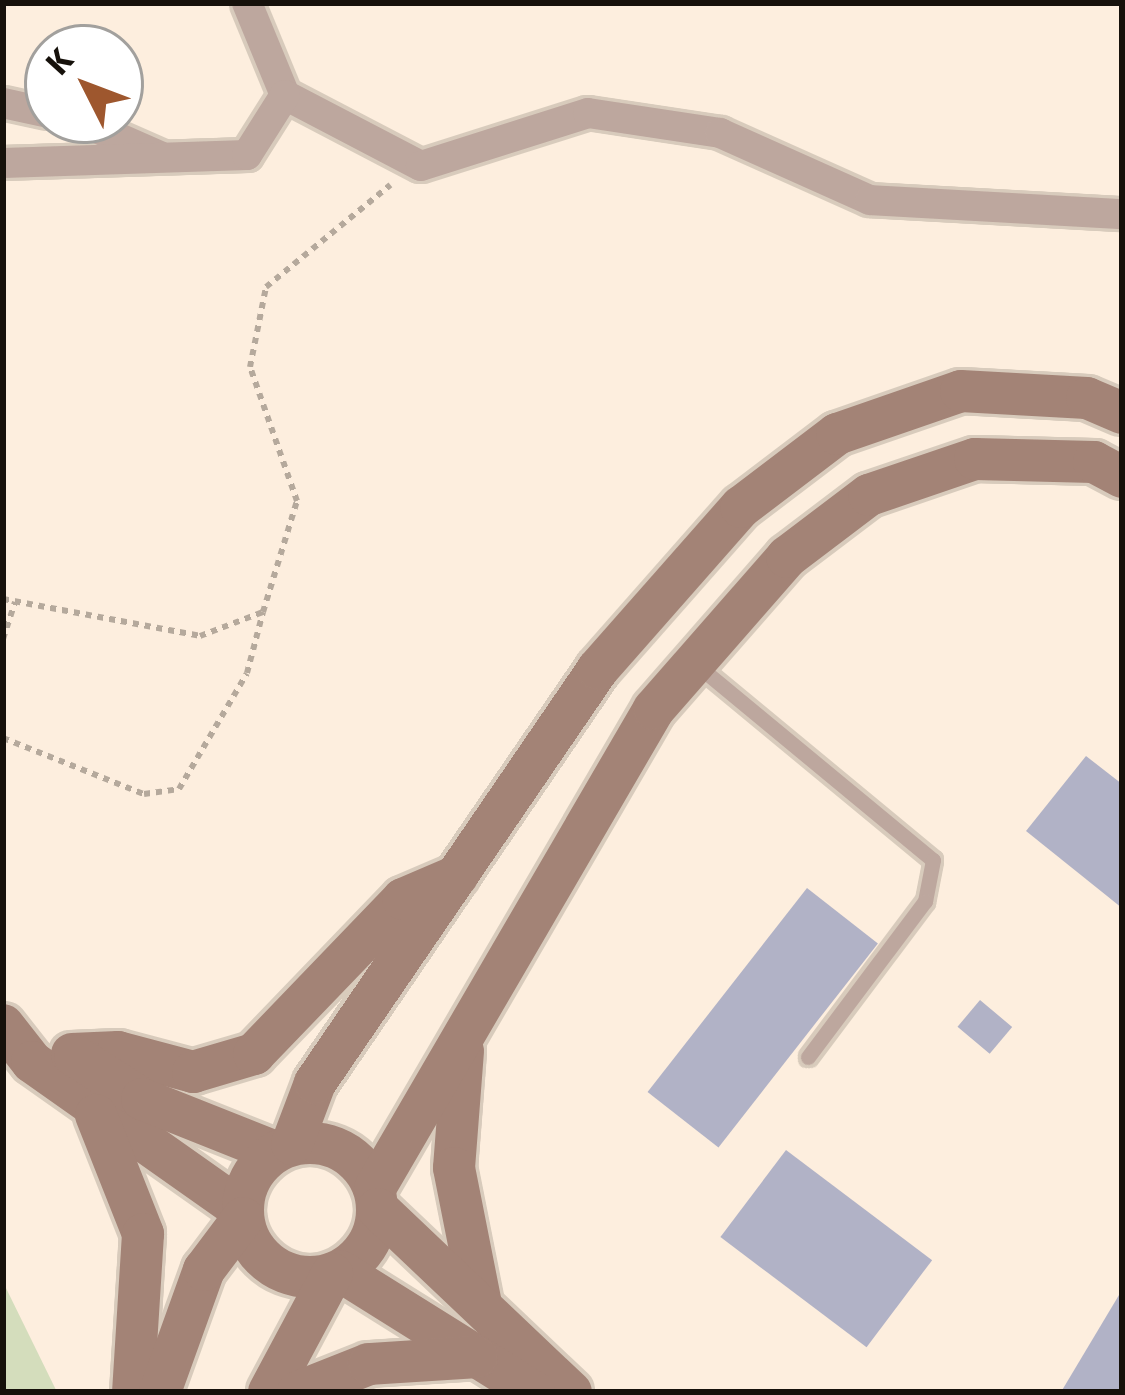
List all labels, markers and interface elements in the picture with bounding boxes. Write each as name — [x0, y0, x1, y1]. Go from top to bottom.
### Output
north arrow — [24, 24, 144, 144]
text: K — [38, 41, 81, 83]

